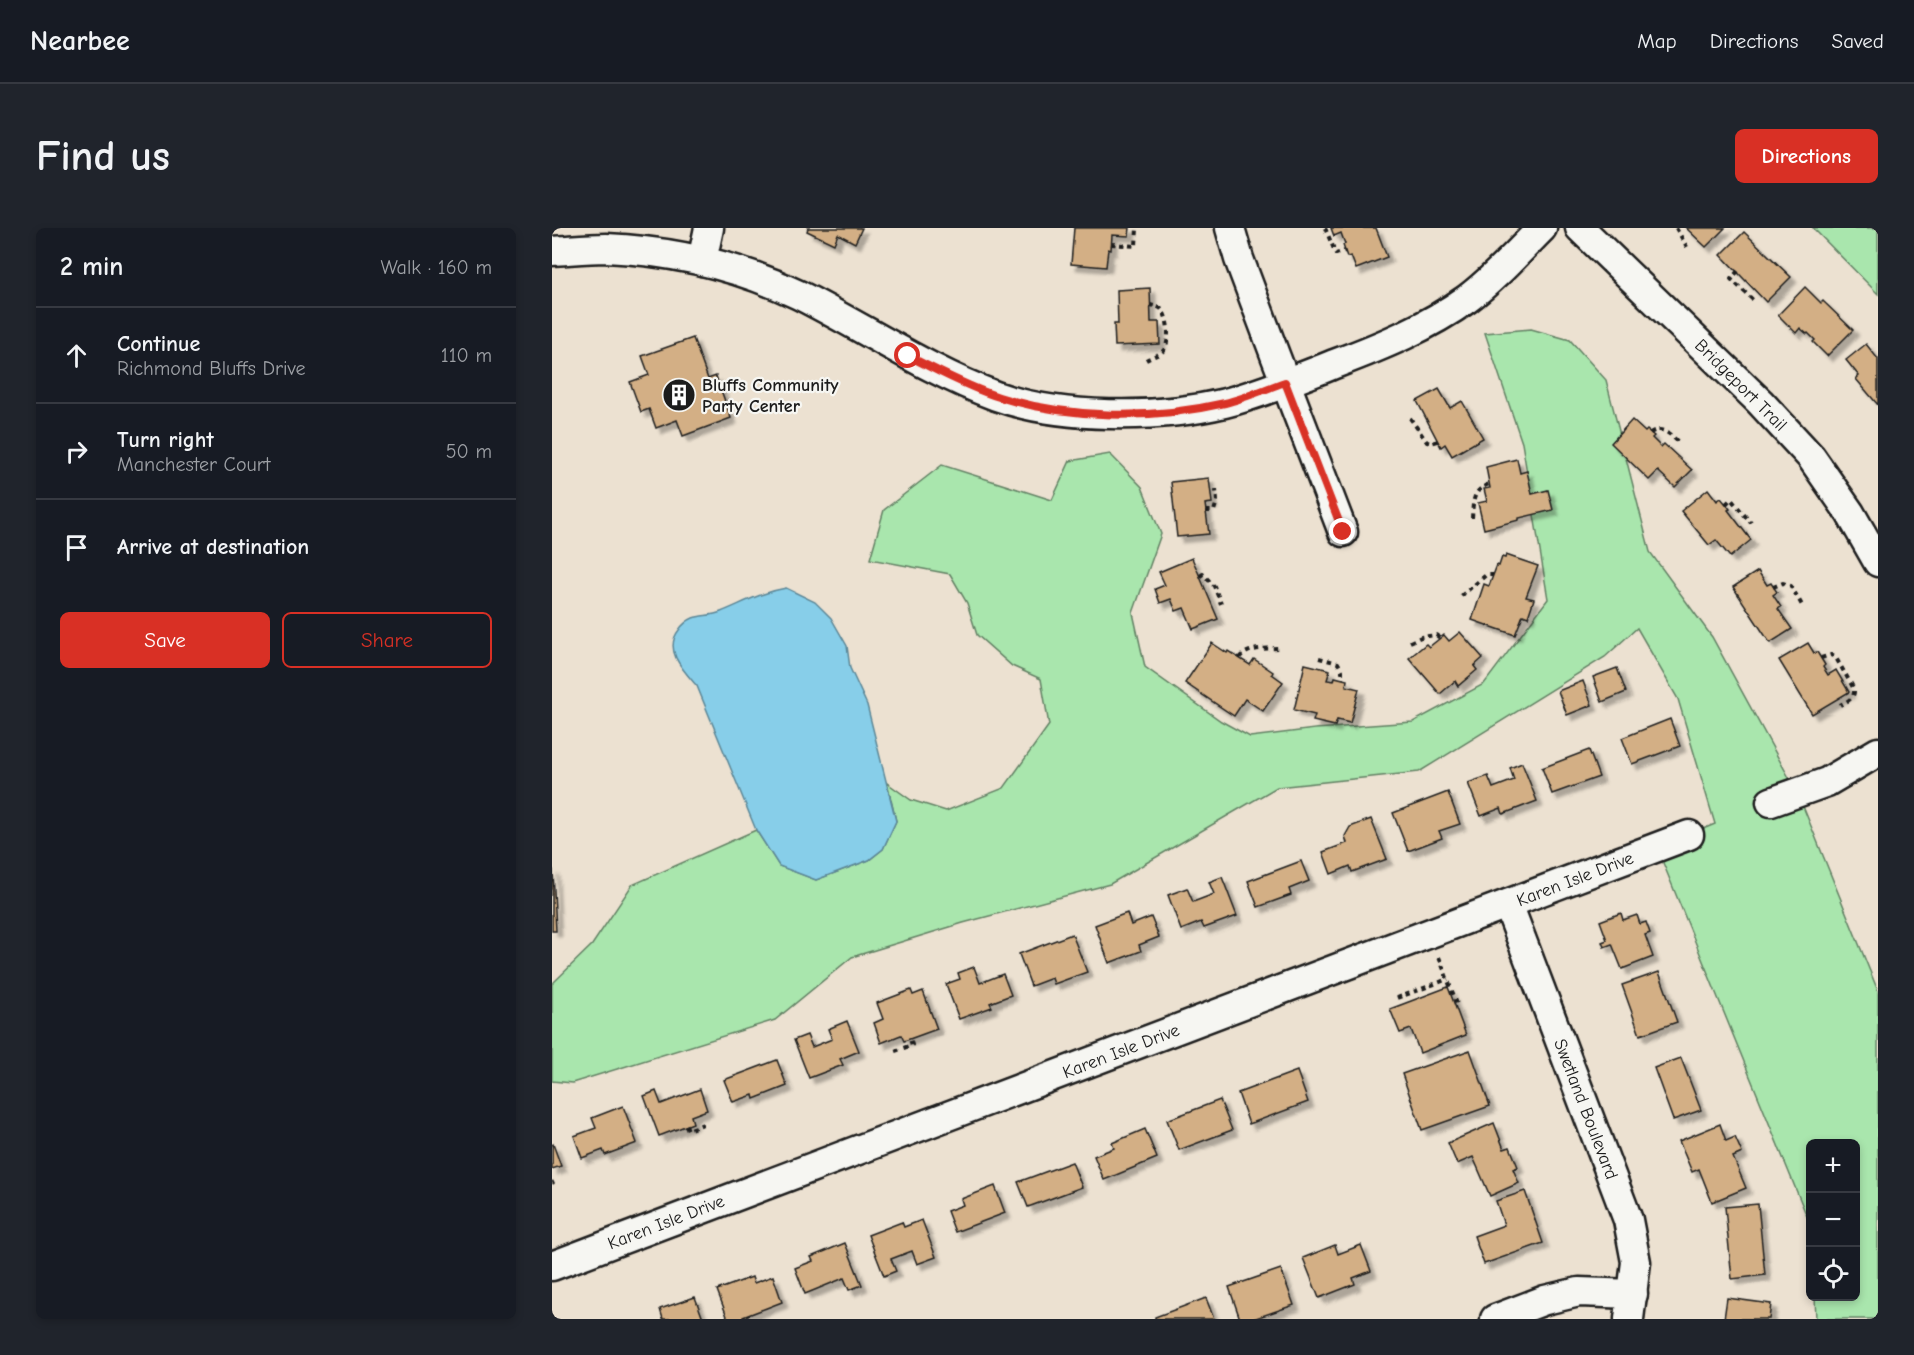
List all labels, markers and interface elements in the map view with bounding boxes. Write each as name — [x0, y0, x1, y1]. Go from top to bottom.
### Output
text: Nearbee — [30, 25, 130, 57]
text: Map — [1637, 29, 1677, 53]
text: Directions — [1710, 29, 1799, 53]
text: Saved — [1832, 29, 1884, 53]
button: Directions — [1735, 129, 1878, 183]
text: Find us — [36, 132, 170, 181]
text: 2 min — [60, 252, 123, 282]
text: Walk · 160 m — [381, 256, 492, 279]
text: Continue — [117, 331, 200, 357]
street label: Bridgeport Trail — [1690, 335, 1791, 436]
icon: ahead — [60, 339, 93, 372]
route start — [894, 342, 920, 368]
text: 110 m — [441, 344, 492, 367]
text: Richmond Bluffs Drive — [117, 357, 305, 380]
place label: Bluffs Community Party Center — [702, 375, 839, 417]
building icon: Bluffs Community Party Center — [661, 377, 697, 413]
text: Turn right — [117, 427, 214, 453]
icon: right — [60, 435, 93, 468]
text: 50 m — [446, 440, 492, 463]
text: Manchester Court — [117, 453, 270, 476]
route end — [1329, 518, 1355, 544]
icon: arrive — [60, 531, 93, 564]
text: Arrive at destination — [117, 534, 309, 560]
button: Save — [60, 612, 270, 668]
button: Share — [282, 612, 492, 668]
street label: Karen Isle Drive — [1514, 848, 1637, 911]
street label: Karen Isle Drive — [1060, 1020, 1183, 1083]
street label: Swetland Boulevard — [1549, 1036, 1622, 1182]
map controls — [1806, 1139, 1860, 1301]
button: + — [1806, 1139, 1860, 1193]
street label: Karen Isle Drive — [605, 1191, 728, 1254]
button: − — [1806, 1193, 1860, 1247]
button: locate — [1806, 1247, 1860, 1301]

